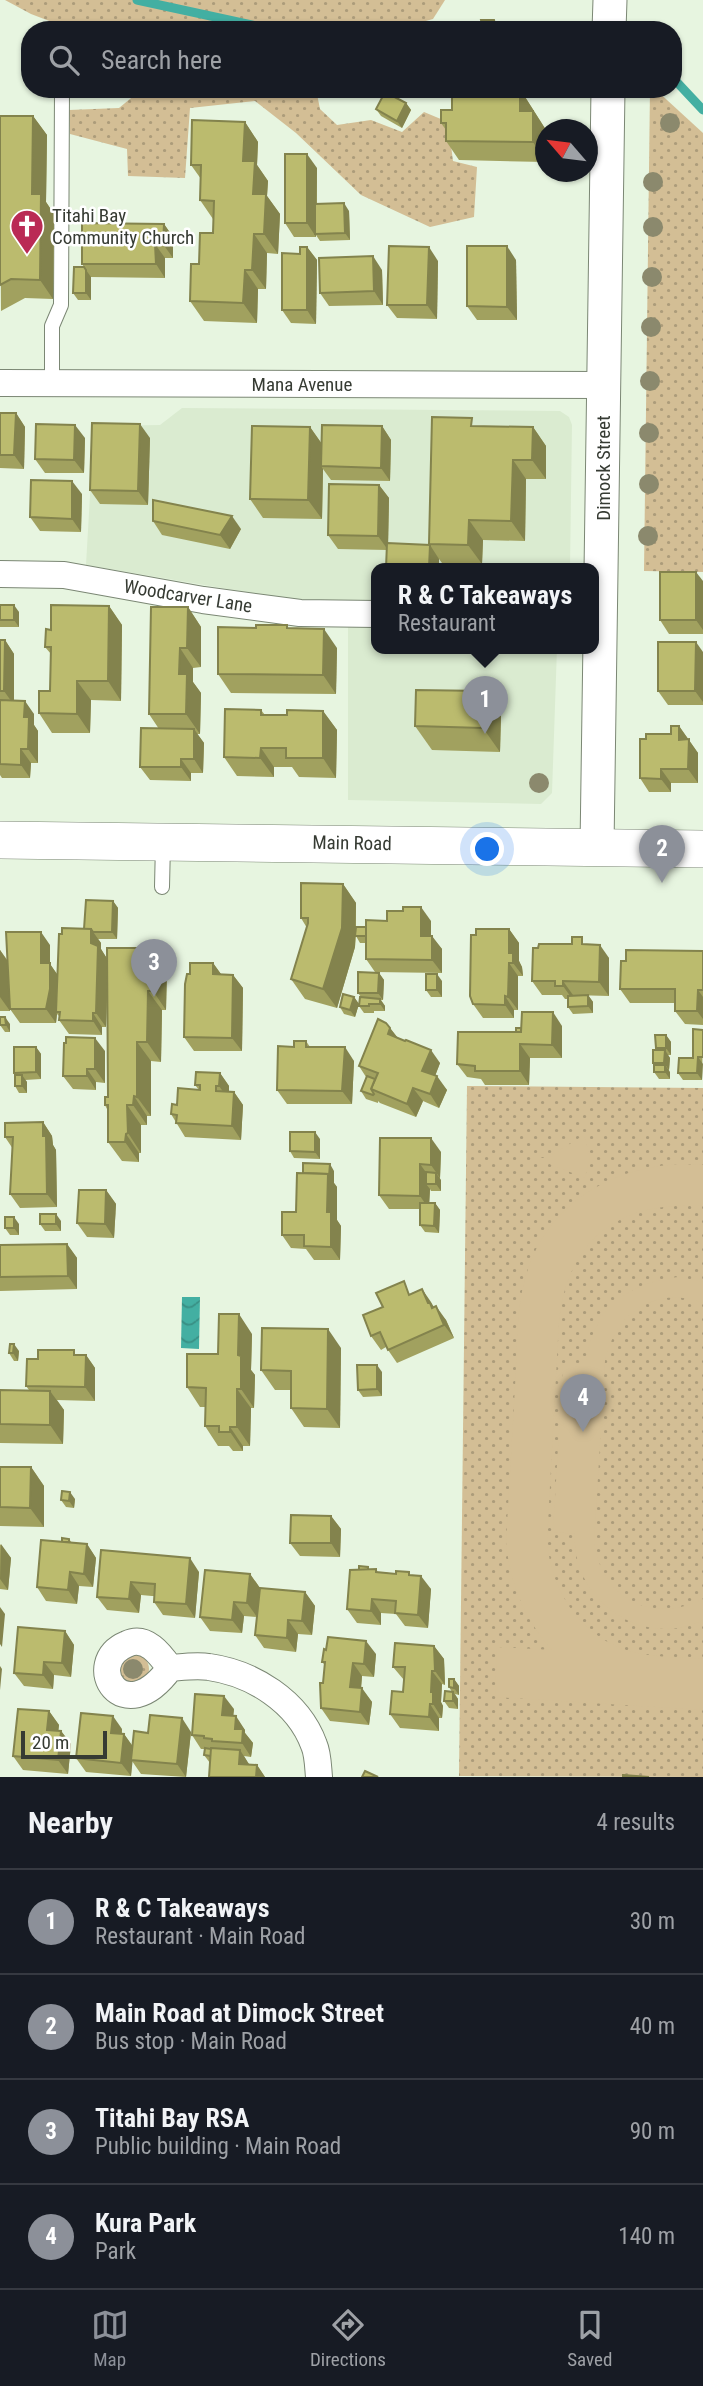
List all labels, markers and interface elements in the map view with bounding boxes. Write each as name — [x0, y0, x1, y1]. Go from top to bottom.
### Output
search box — [21, 21, 682, 98]
icon: search — [45, 41, 83, 79]
text: Search here — [101, 45, 222, 75]
north arrow — [535, 119, 598, 182]
place label: Titahi Bay Community Church — [52, 204, 194, 249]
church icon: Titahi Bay Community Church — [8, 207, 46, 256]
street label: Mana Avenue — [252, 373, 352, 396]
street label: Dimock Street — [592, 415, 615, 521]
popup — [371, 563, 599, 654]
street label: Woodcarver Lane — [122, 574, 254, 618]
text: R & C Takeaways — [398, 580, 572, 610]
text: Restaurant — [398, 610, 496, 637]
pin: 1 — [462, 676, 508, 734]
pin: 2 — [639, 825, 685, 883]
street label: Main Road — [312, 831, 392, 855]
your location — [470, 832, 504, 866]
pin: 3 — [131, 939, 177, 997]
pin: 4 — [560, 1374, 606, 1432]
scale bar — [21, 1728, 107, 1760]
text: 20 m — [32, 1731, 69, 1754]
text: Nearby — [28, 1805, 113, 1840]
text: 4 results — [597, 1809, 675, 1836]
text: R & C Takeaways — [95, 1893, 269, 1923]
text: 1 — [45, 1908, 57, 1935]
text: 30 m — [630, 1908, 675, 1935]
text: Restaurant · Main Road — [95, 1923, 305, 1950]
text: Main Road at Dimock Street — [95, 1998, 384, 2028]
text: 2 — [45, 2013, 57, 2040]
text: 40 m — [630, 2013, 675, 2040]
text: Bus stop · Main Road — [95, 2028, 287, 2055]
text: Titahi Bay RSA — [95, 2103, 249, 2133]
text: 3 — [45, 2118, 57, 2145]
text: 90 m — [630, 2118, 675, 2145]
text: Public building · Main Road — [95, 2133, 341, 2160]
text: Kura Park — [95, 2208, 196, 2238]
text: 4 — [45, 2223, 57, 2250]
text: 140 m — [618, 2223, 675, 2250]
text: Park — [95, 2238, 136, 2265]
tab: Map — [91, 2306, 129, 2371]
tab: Directions — [310, 2306, 386, 2371]
tab: Saved — [567, 2306, 612, 2371]

